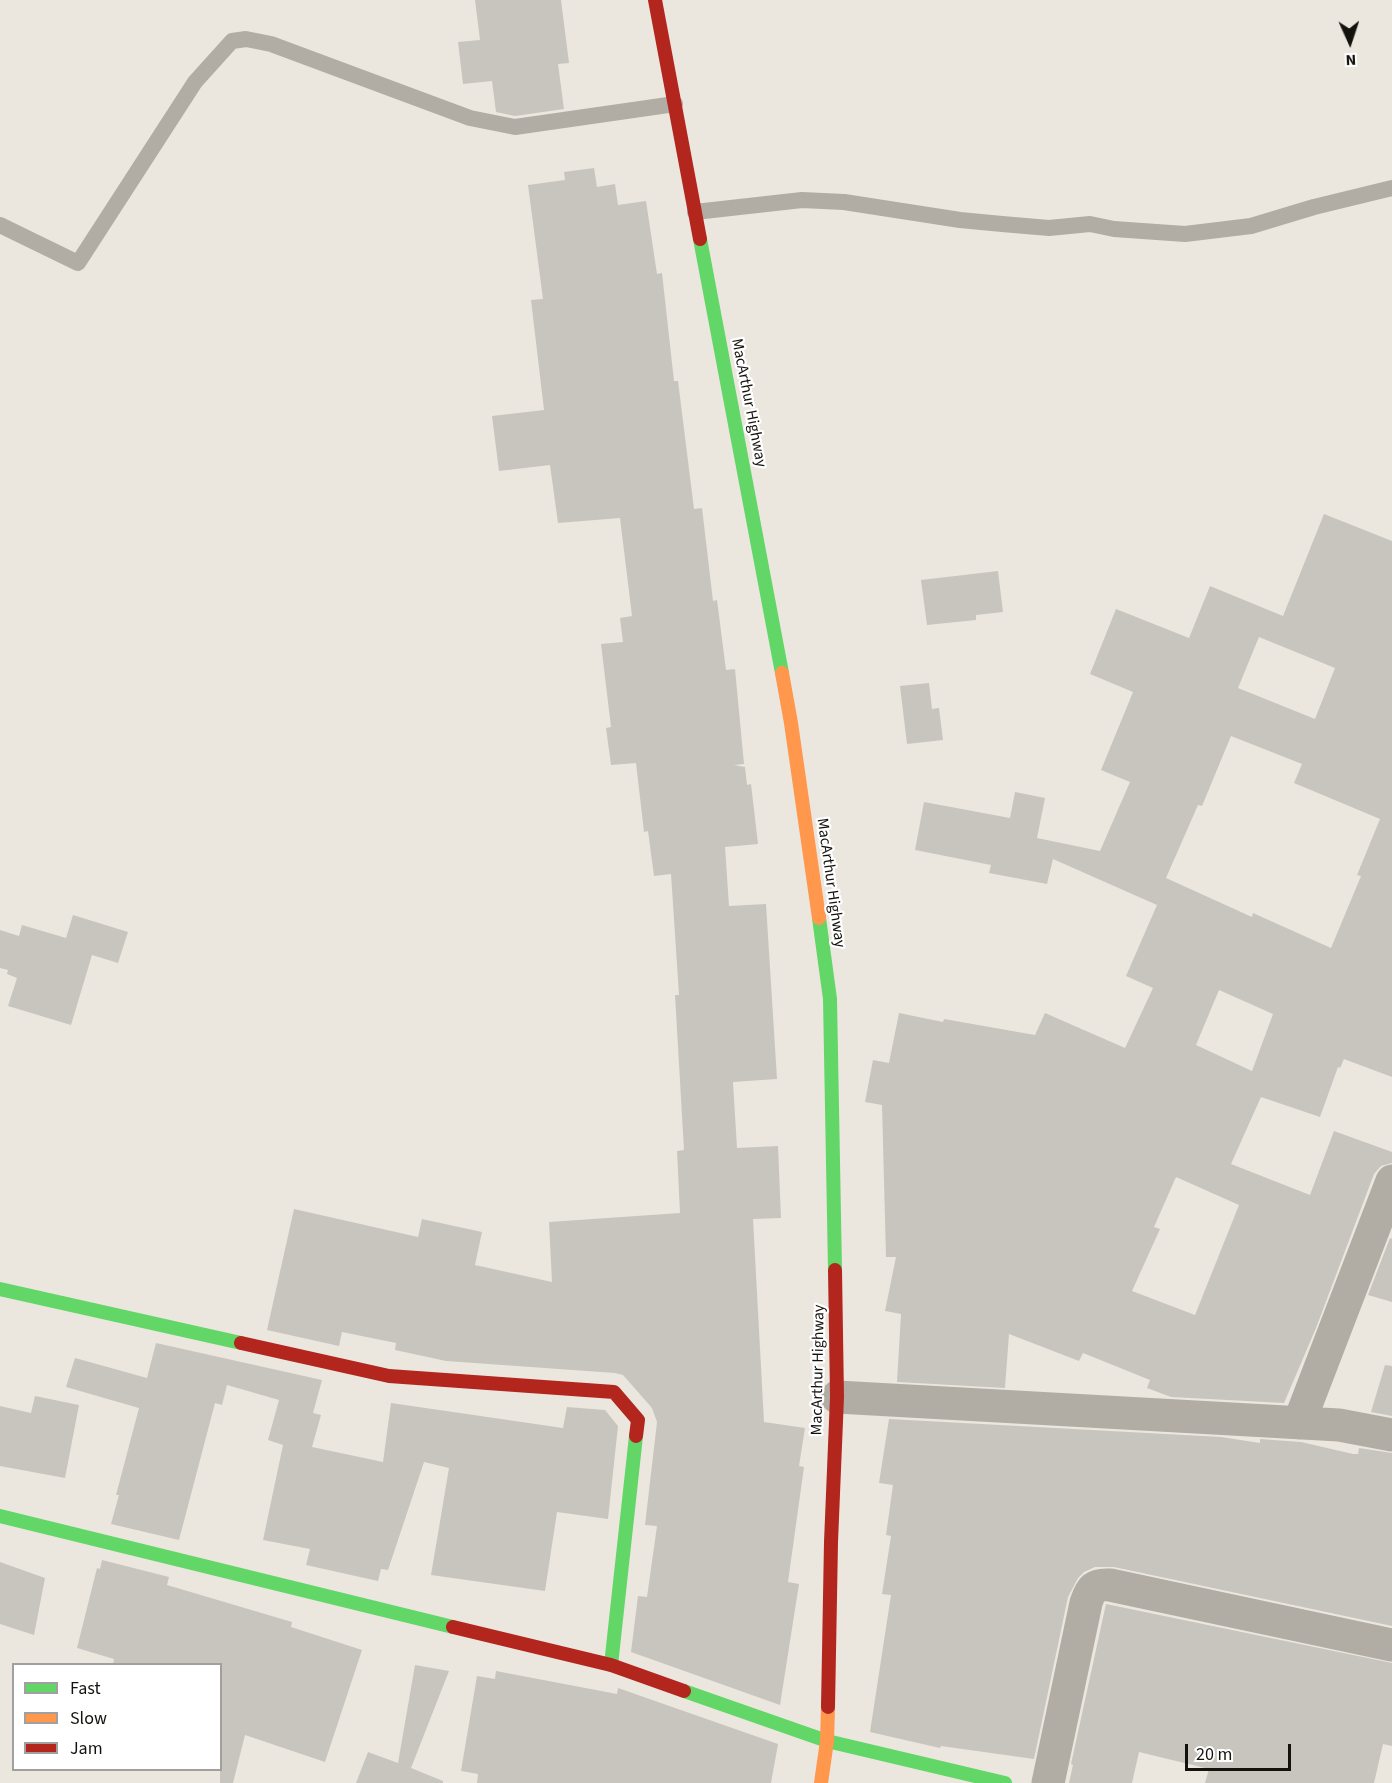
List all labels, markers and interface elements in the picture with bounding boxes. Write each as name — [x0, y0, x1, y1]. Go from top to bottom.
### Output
north arrow — [1320, 12, 1380, 72]
text: N — [1345, 49, 1357, 71]
street label: MacArthur Highway — [726, 337, 770, 469]
street label: MacArthur Highway — [811, 817, 849, 949]
street label: MacArthur Highway — [808, 1304, 830, 1436]
legend — [12, 1663, 222, 1771]
text: Fast — [70, 1676, 101, 1701]
text: Slow — [70, 1706, 107, 1731]
scale bar — [1188, 1732, 1294, 1770]
text: Jam — [70, 1736, 103, 1761]
text: 20 m — [1196, 1742, 1232, 1767]

